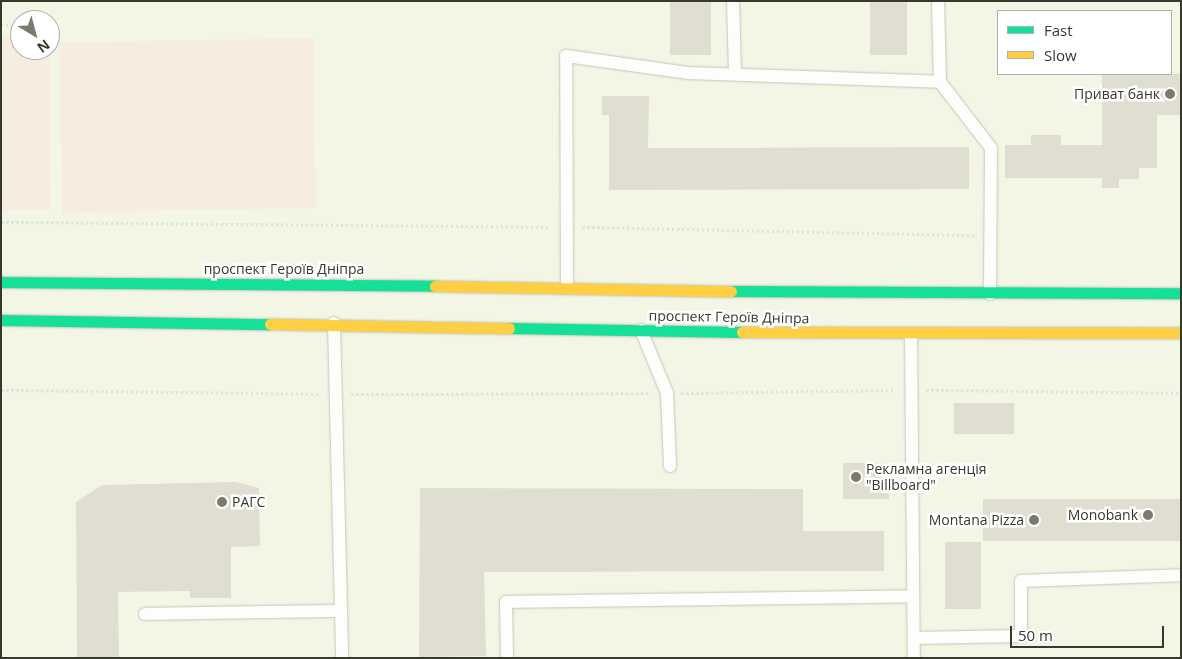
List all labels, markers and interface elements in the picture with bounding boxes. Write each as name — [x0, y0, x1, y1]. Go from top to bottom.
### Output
north arrow — [10, 10, 60, 60]
legend — [997, 10, 1172, 75]
text: Fast — [1044, 20, 1073, 40]
text: N — [33, 36, 54, 58]
text: Slow — [1044, 45, 1077, 65]
place label: Приват банк — [1074, 86, 1160, 102]
marker: Приват банк — [1164, 88, 1176, 100]
street label: проспект Героїв Дніпра — [204, 261, 364, 277]
street label: проспект Героїв Дніпра — [649, 307, 809, 327]
place label: Рекламна агенція "Billboard" — [866, 461, 986, 494]
marker: Рекламна агенція "Billboard" — [850, 471, 862, 483]
place label: РАГС — [232, 494, 265, 510]
marker: РАГС — [216, 496, 228, 508]
place label: Monobank — [1068, 507, 1138, 523]
marker: Monobank — [1142, 509, 1154, 521]
place label: Montana Pizza — [929, 512, 1024, 528]
marker: Montana Pizza — [1028, 514, 1040, 526]
scale bar — [1012, 616, 1166, 648]
text: 50 m — [1018, 625, 1053, 645]

